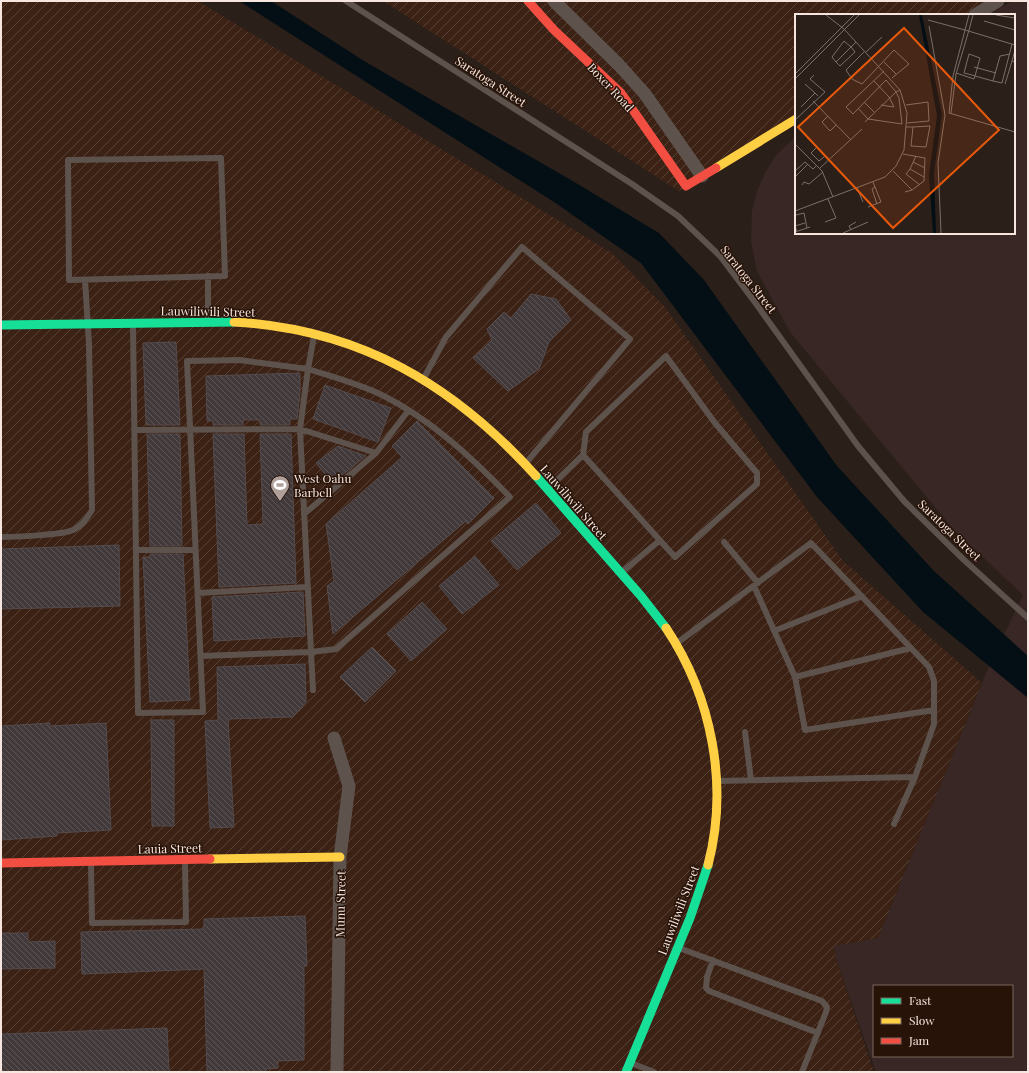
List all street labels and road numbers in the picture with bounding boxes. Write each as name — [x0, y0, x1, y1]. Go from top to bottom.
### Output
street label: Saratoga Street — [452, 52, 530, 110]
street label: Boxer Road — [584, 59, 638, 115]
street label: Saratoga Street — [717, 242, 781, 317]
street label: Lauwiliwili Street — [161, 302, 256, 320]
street label: Lauwiliwili Street — [537, 461, 612, 544]
street label: Saratoga Street — [915, 496, 986, 565]
street label: Lauia Street — [138, 839, 203, 857]
street label: Lauwiliwili Street — [654, 862, 703, 957]
street label: Munu Street — [331, 870, 349, 937]

